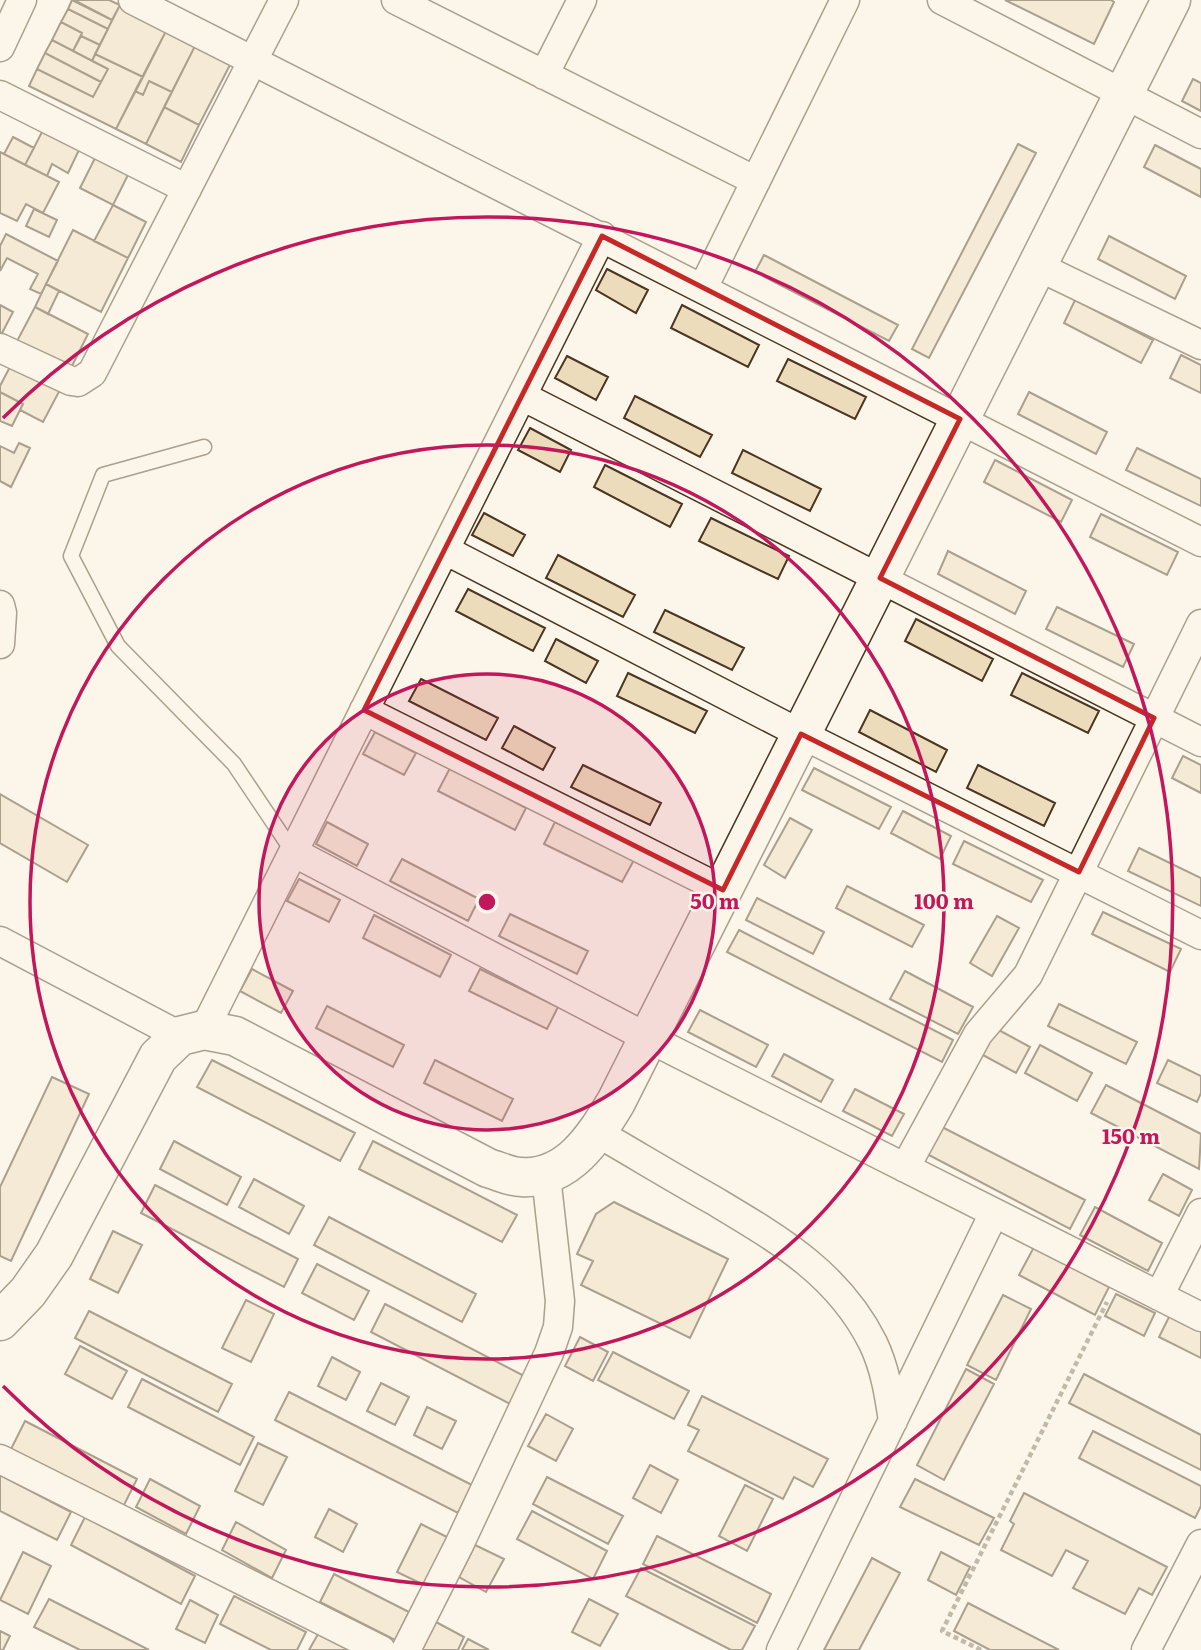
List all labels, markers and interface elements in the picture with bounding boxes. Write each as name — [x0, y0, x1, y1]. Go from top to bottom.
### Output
text: 50 m — [690, 884, 740, 915]
text: 100 m — [914, 884, 974, 915]
centre of rings — [475, 890, 499, 914]
text: 150 m — [1102, 1119, 1160, 1150]

